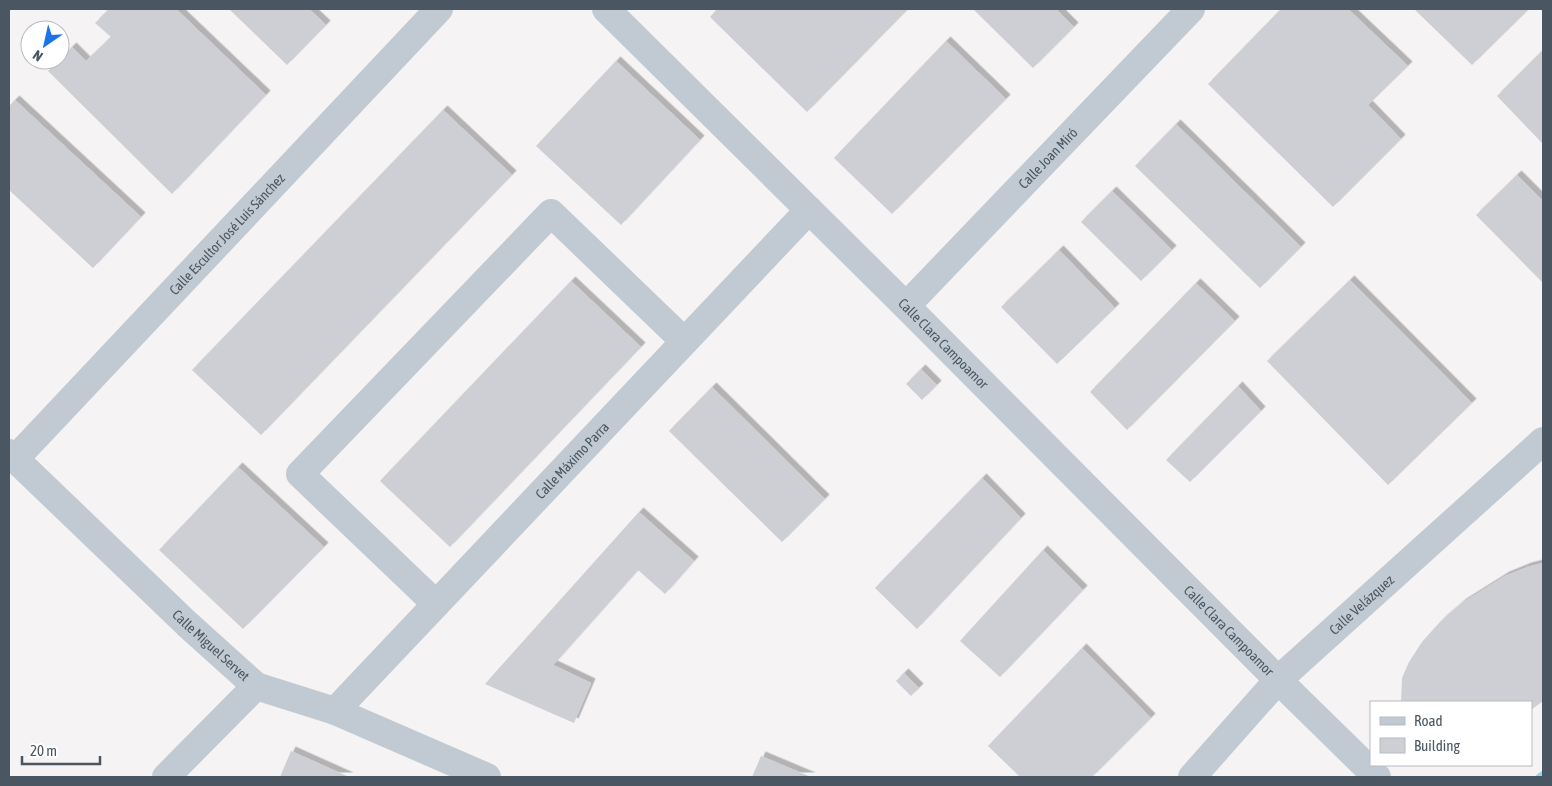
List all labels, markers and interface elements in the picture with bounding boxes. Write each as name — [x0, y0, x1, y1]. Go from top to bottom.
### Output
north arrow — [20, 20, 70, 70]
text: N — [30, 47, 46, 65]
street label: Calle Joan Miró — [1015, 124, 1081, 192]
street label: Calle Escultor José Luis Sánchez — [166, 170, 288, 298]
street label: Calle Clara Campoamor — [895, 295, 992, 393]
street label: Calle Máximo Parra — [532, 419, 612, 502]
street label: Calle Velázquez — [1326, 572, 1397, 638]
street label: Calle Clara Campoamor — [1181, 582, 1278, 680]
street label: Calle Miguel Servet — [169, 606, 253, 684]
legend — [1370, 701, 1532, 766]
text: Road — [1414, 712, 1443, 729]
scale bar — [22, 734, 100, 766]
text: Building — [1414, 737, 1460, 754]
text: 20 m — [30, 742, 57, 759]

